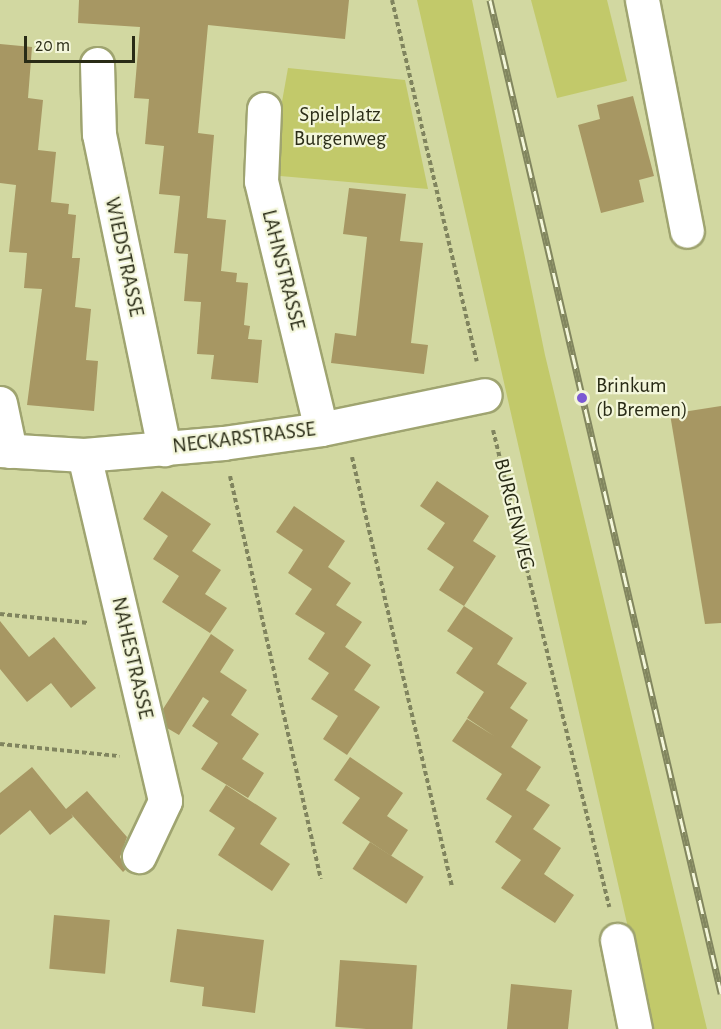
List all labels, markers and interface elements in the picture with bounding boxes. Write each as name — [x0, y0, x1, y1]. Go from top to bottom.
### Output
scale bar — [27, 24, 138, 62]
text: 20 m — [35, 37, 70, 55]
park label: Spielplatz Burgenweg — [294, 102, 386, 152]
street label: WIEDSTRASSE — [99, 195, 149, 319]
street label: LAHNSTRASSE — [256, 207, 310, 333]
place label: Brinkum (b Bremen) — [596, 373, 688, 423]
marker: Brinkum (b Bremen) — [573, 389, 591, 407]
street label: NECKARSTRASSE — [171, 417, 317, 459]
street label: BURGENWEG — [488, 456, 540, 572]
street label: NAHESTRASSE — [106, 594, 158, 722]

